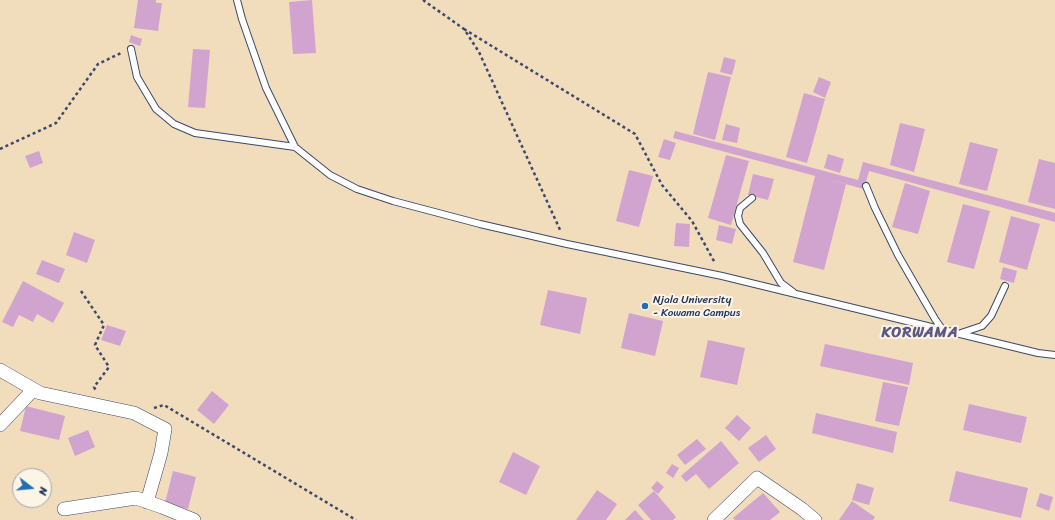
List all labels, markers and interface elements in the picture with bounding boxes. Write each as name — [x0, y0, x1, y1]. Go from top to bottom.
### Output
place label: Njala University - Kowama Campus — [653, 293, 740, 319]
marker: Njala University - Kowama Campus — [640, 301, 650, 311]
district label: KORWAMA — [881, 324, 959, 342]
north arrow — [12, 468, 52, 508]
text: N — [33, 485, 53, 497]

